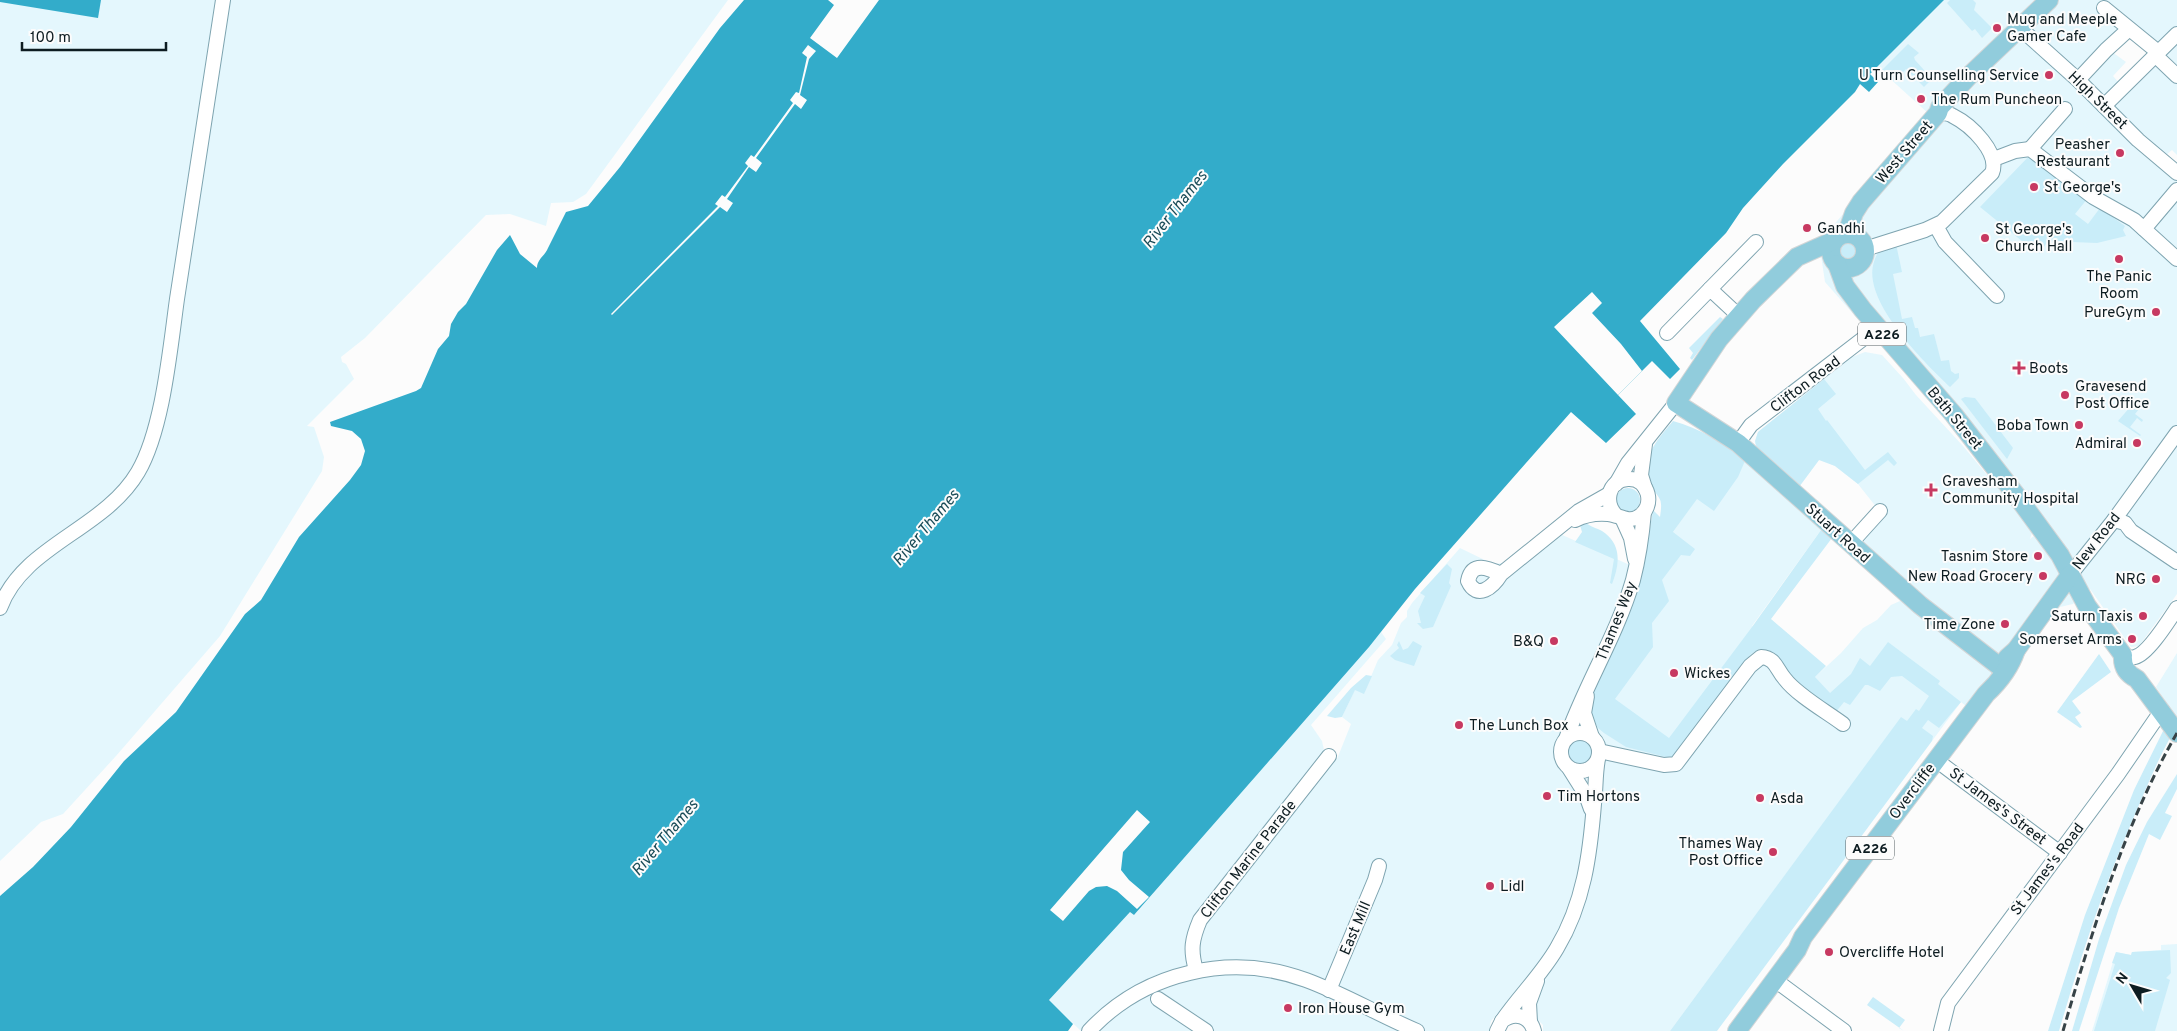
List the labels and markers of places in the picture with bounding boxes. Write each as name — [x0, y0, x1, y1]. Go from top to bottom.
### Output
place label: Mug and Meeple Gamer Cafe — [2007, 11, 2117, 47]
marker: Mug and Meeple Gamer Cafe — [1991, 22, 2003, 34]
place label: U Turn Counselling Service — [1859, 67, 2039, 86]
marker: U Turn Counselling Service — [2043, 69, 2055, 81]
place label: The Rum Puncheon — [1931, 91, 2062, 110]
marker: The Rum Puncheon — [1915, 93, 1927, 105]
place label: Peasher Restaurant — [2036, 136, 2110, 172]
marker: Peasher Restaurant — [2114, 147, 2126, 159]
place label: St George's — [2044, 179, 2121, 198]
marker: St George's — [2028, 181, 2040, 193]
place label: Gandhi — [1817, 220, 1865, 239]
place label: St George's Church Hall — [1995, 221, 2072, 257]
marker: Gandhi — [1801, 222, 1813, 234]
marker: St George's Church Hall — [1979, 232, 1991, 244]
marker: The Panic Room — [2113, 253, 2125, 265]
place label: The Panic Room — [2086, 268, 2152, 304]
place label: PureGym — [2084, 304, 2146, 323]
marker: PureGym — [2150, 306, 2162, 318]
place label: Boots — [2029, 360, 2068, 379]
marker: Boots — [2013, 362, 2025, 374]
place label: Gravesend Post Office — [2075, 378, 2149, 414]
marker: Gravesend Post Office — [2059, 389, 2071, 401]
place label: Boba Town — [1996, 417, 2069, 436]
marker: Boba Town — [2073, 419, 2085, 431]
place label: Admiral — [2075, 435, 2127, 454]
marker: Admiral — [2131, 437, 2143, 449]
place label: Gravesham Community Hospital — [1942, 473, 2079, 509]
marker: Gravesham Community Hospital — [1924, 483, 1938, 497]
place label: Tasnim Store — [1941, 548, 2028, 567]
marker: Tasnim Store — [2032, 550, 2044, 562]
place label: New Road Grocery — [1908, 568, 2033, 587]
marker: New Road Grocery — [2037, 570, 2049, 582]
place label: NRG — [2115, 571, 2146, 590]
marker: NRG — [2150, 573, 2162, 585]
place label: Saturn Taxis — [2051, 608, 2133, 627]
marker: Saturn Taxis — [2137, 610, 2149, 622]
place label: Time Zone — [1923, 616, 1995, 635]
marker: Time Zone — [1999, 618, 2011, 630]
place label: Somerset Arms — [2019, 631, 2122, 650]
place label: B&Q — [1513, 633, 1544, 652]
marker: Somerset Arms — [2126, 633, 2138, 645]
marker: B&Q — [1548, 635, 1560, 647]
place label: Wickes — [1684, 665, 1730, 684]
marker: Wickes — [1668, 667, 1680, 679]
place label: The Lunch Box — [1469, 717, 1569, 736]
marker: The Lunch Box — [1453, 719, 1465, 731]
place label: Tim Hortons — [1557, 788, 1640, 807]
marker: Tim Hortons — [1541, 790, 1553, 802]
place label: Asda — [1770, 790, 1803, 809]
marker: Asda — [1754, 792, 1766, 804]
place label: Thames Way Post Office — [1679, 835, 1763, 871]
marker: Thames Way Post Office — [1767, 846, 1779, 858]
place label: Lidl — [1500, 878, 1525, 897]
marker: Lidl — [1484, 880, 1496, 892]
place label: Overcliffe Hotel — [1839, 944, 1944, 963]
marker: Overcliffe Hotel — [1823, 946, 1835, 958]
place label: Iron House Gym — [1298, 1000, 1405, 1019]
marker: Iron House Gym — [1282, 1002, 1294, 1014]

